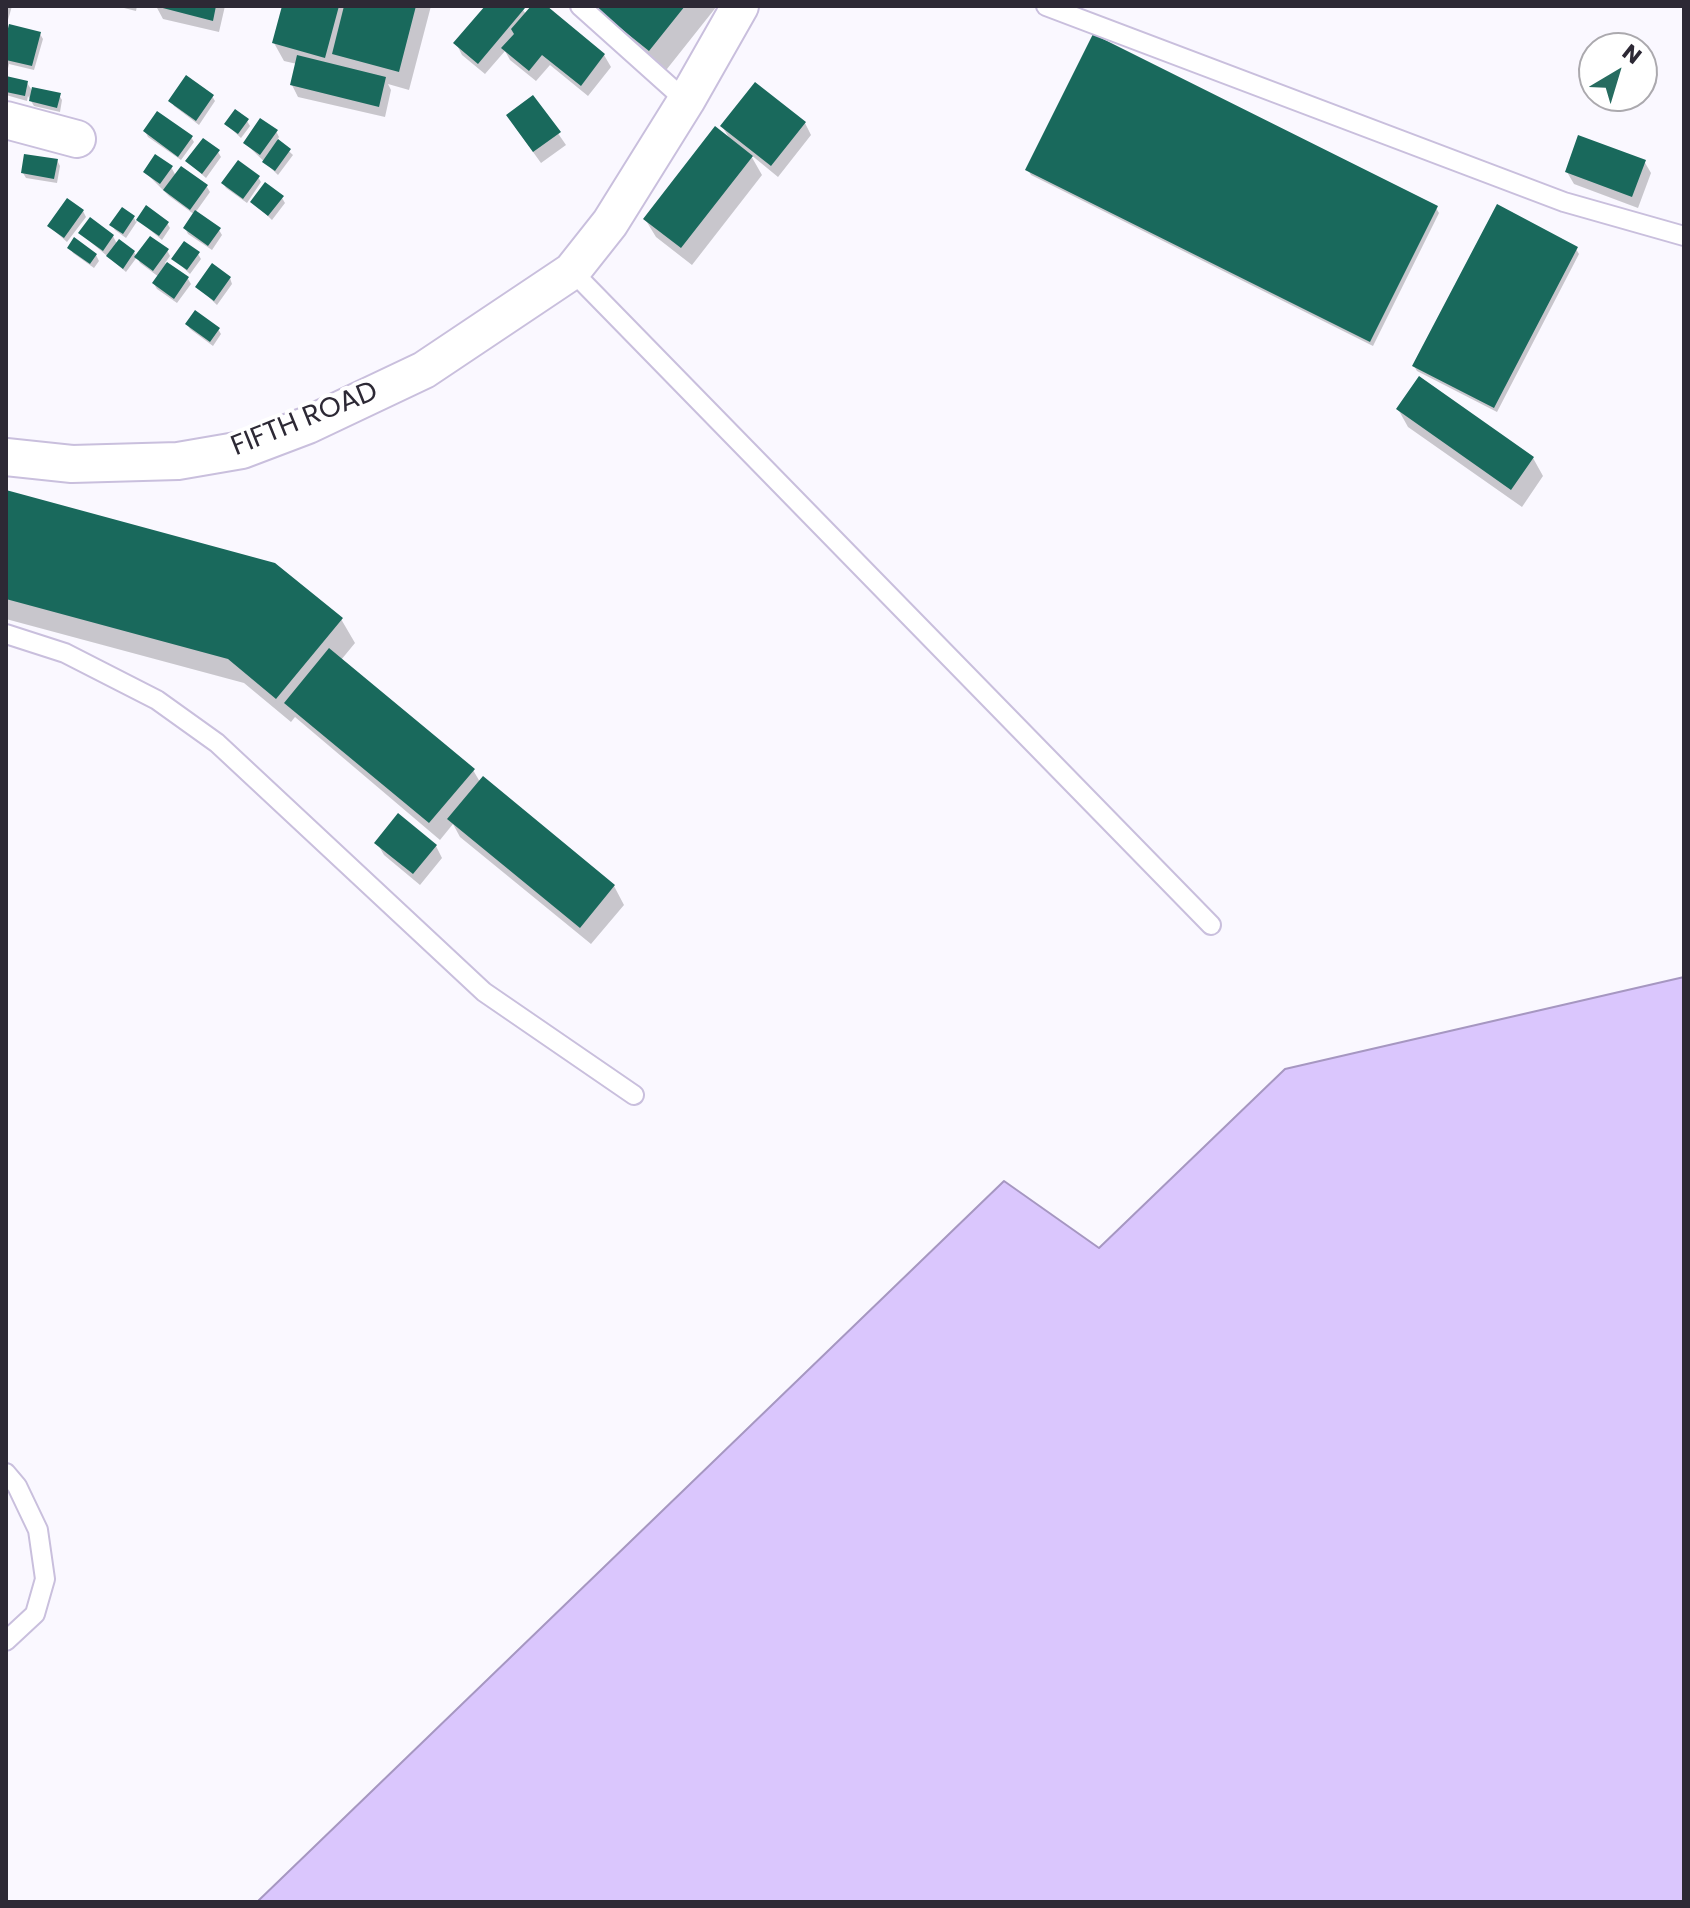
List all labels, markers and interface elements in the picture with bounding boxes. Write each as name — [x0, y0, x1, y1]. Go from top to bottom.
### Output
north arrow — [1578, 32, 1658, 112]
text: N — [1616, 37, 1648, 72]
street label: FIFTH ROAD — [227, 375, 383, 465]

